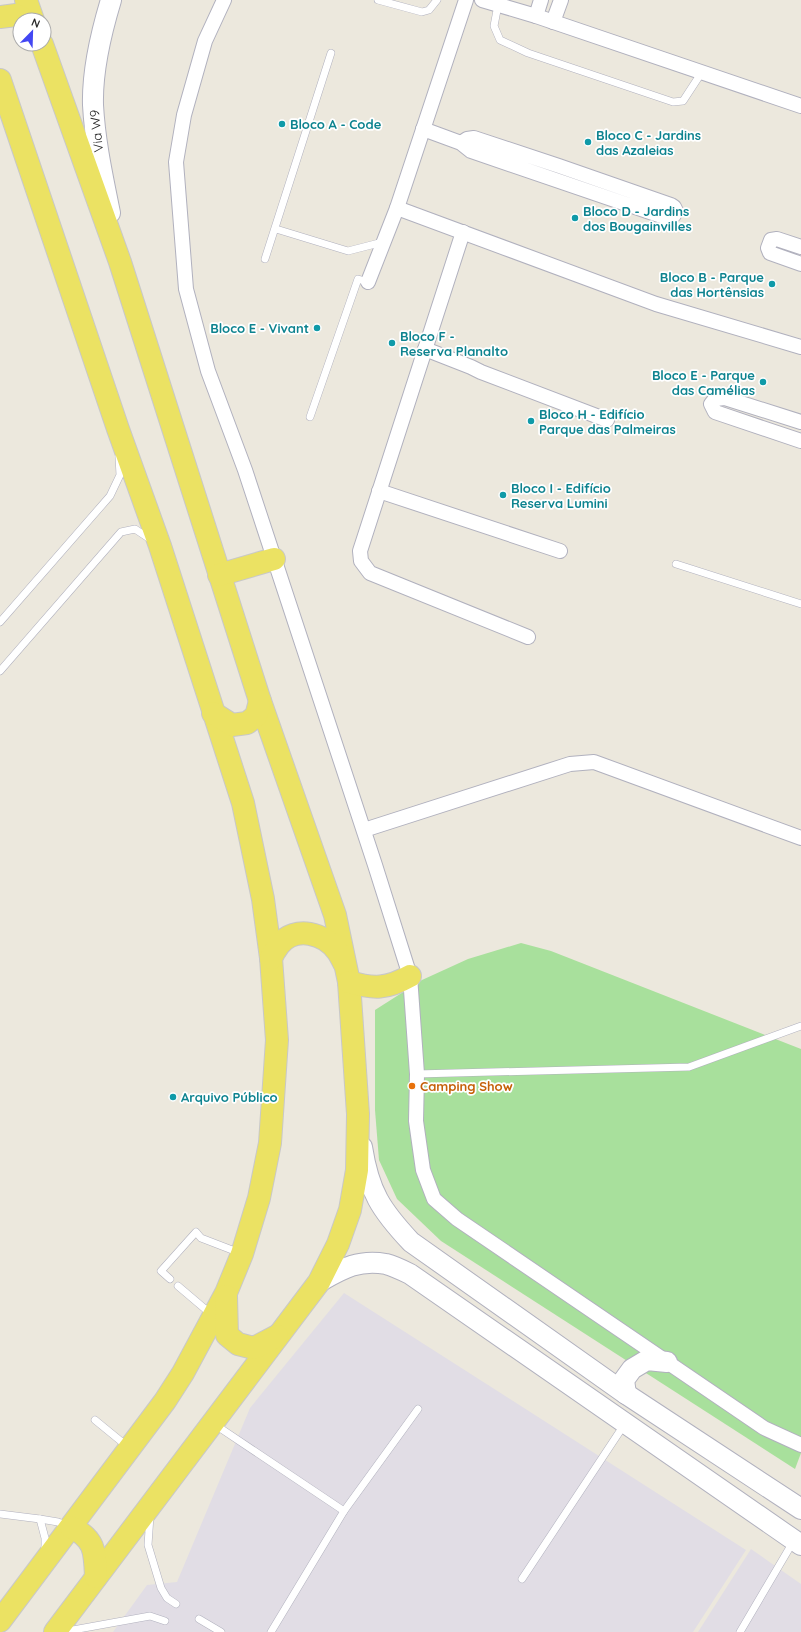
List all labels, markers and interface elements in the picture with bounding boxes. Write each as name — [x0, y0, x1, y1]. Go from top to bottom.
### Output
north arrow — [12, 12, 52, 52]
text: N — [29, 15, 42, 31]
street label: Via W9 — [86, 109, 106, 153]
place label: Bloco A - Code — [290, 116, 382, 132]
marker: Bloco A - Code — [277, 119, 287, 129]
place label: Bloco C - Jardins das Azaleias — [596, 127, 701, 158]
marker: Bloco C - Jardins das Azaleias — [583, 137, 593, 147]
place label: Bloco D - Jardins dos Bougainvilles — [583, 203, 692, 234]
marker: Bloco D - Jardins dos Bougainvilles — [570, 213, 580, 223]
place label: Bloco B - Parque das Hortênsias — [660, 269, 764, 300]
marker: Bloco B - Parque das Hortênsias — [767, 279, 777, 289]
place label: Bloco E - Vivant — [210, 320, 309, 336]
marker: Bloco E - Vivant — [312, 323, 322, 333]
place label: Bloco F - Reserva Planalto — [400, 328, 508, 359]
marker: Bloco F - Reserva Planalto — [387, 338, 397, 348]
place label: Bloco E - Parque das Camélias — [652, 367, 755, 398]
marker: Bloco E - Parque das Camélias — [758, 377, 768, 387]
place label: Bloco H - Edifício Parque das Palmeiras — [539, 406, 676, 437]
marker: Bloco H - Edifício Parque das Palmeiras — [526, 416, 536, 426]
place label: Bloco I - Edifício Reserva Lumini — [511, 480, 611, 511]
marker: Bloco I - Edifício Reserva Lumini — [498, 490, 508, 500]
place label: Camping Show — [420, 1078, 513, 1094]
marker: Camping Show — [407, 1081, 417, 1091]
place label: Arquivo Público — [181, 1089, 278, 1105]
marker: Arquivo Público — [168, 1092, 178, 1102]

